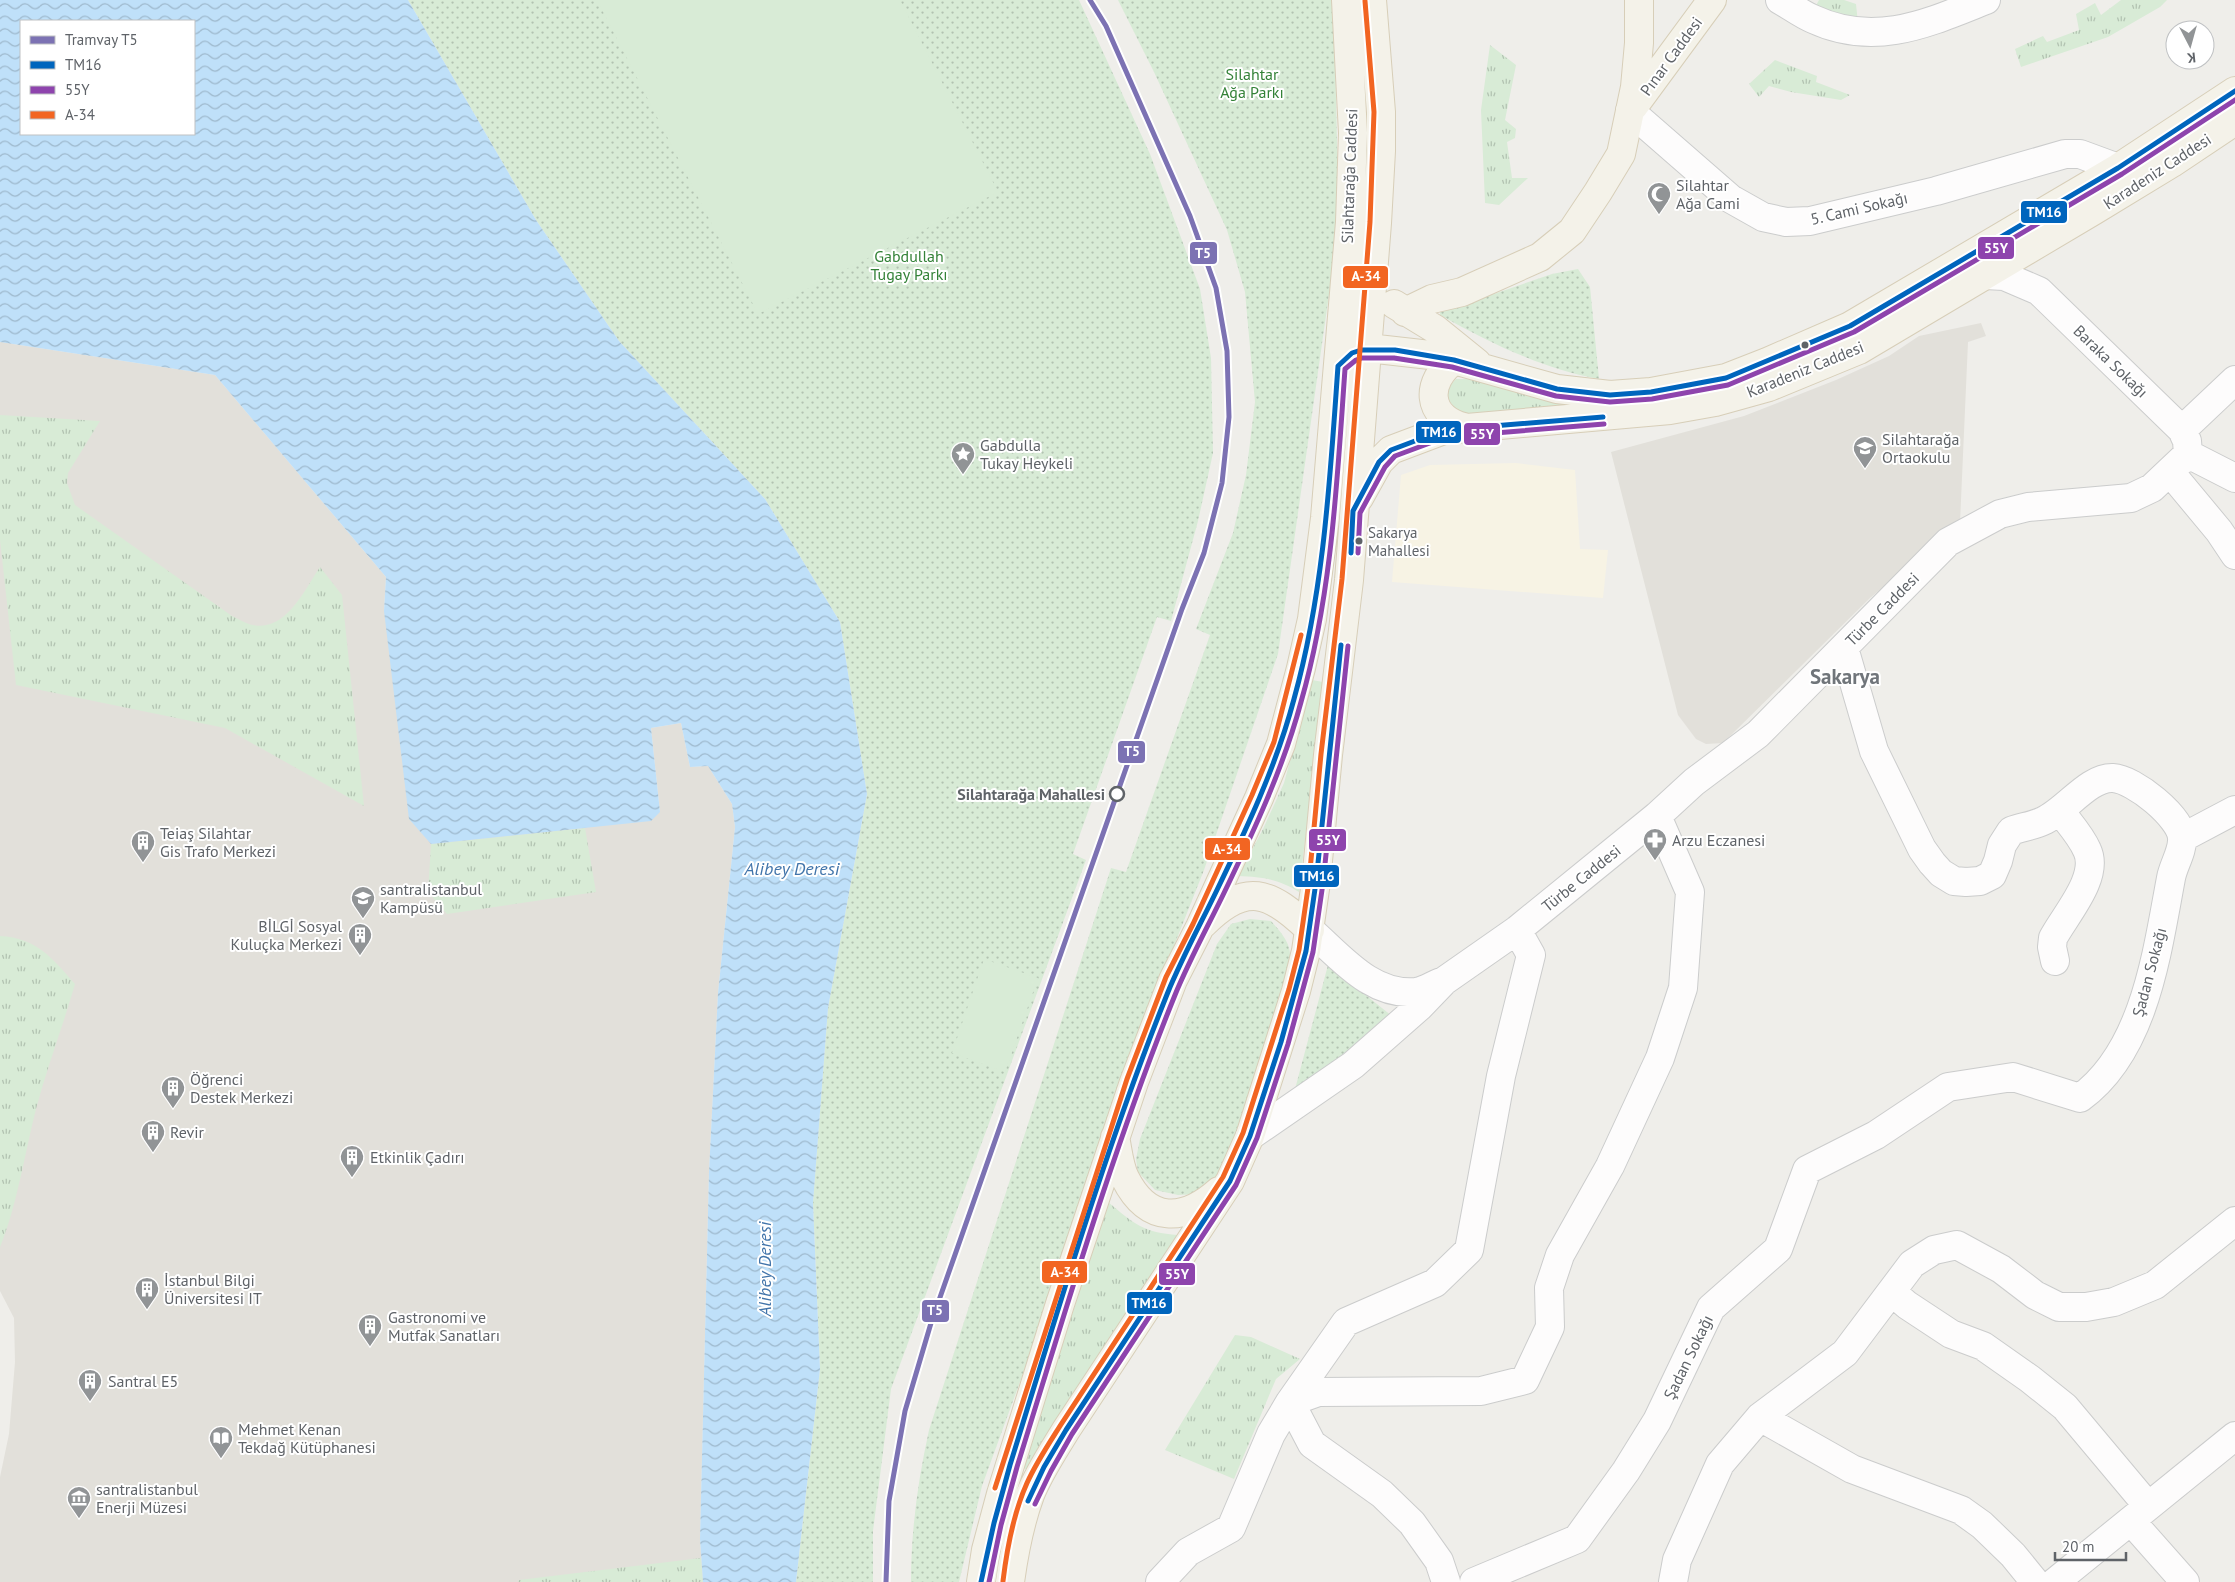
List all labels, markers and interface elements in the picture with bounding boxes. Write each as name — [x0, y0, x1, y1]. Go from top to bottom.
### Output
street label: Pınar Caddesi — [1636, 13, 1706, 99]
legend — [20, 20, 195, 135]
north arrow — [2165, 20, 2215, 70]
text: Tramvay T5 — [65, 30, 138, 49]
text: K — [2186, 49, 2197, 67]
text: TM16 — [65, 55, 102, 74]
park label: Silahtar Ağa Parkı — [1220, 64, 1284, 102]
text: 55Y — [65, 80, 90, 99]
text: A-34 — [65, 105, 95, 124]
street label: Silahtarağa Caddesi — [1337, 108, 1361, 244]
street label: Karadeniz Caddesi — [2099, 129, 2215, 213]
place label: Silahtar Ağa Cami — [1676, 175, 1740, 213]
mosque icon: Silahtar Ağa Cami — [1646, 181, 1672, 215]
street label: 5. Cami Sokağı — [1808, 187, 1910, 229]
line badge: TM16 — [2020, 200, 2068, 224]
text: TM16 — [2026, 203, 2062, 221]
line badge: 55Y — [1977, 236, 2015, 260]
text: 55Y — [1984, 239, 2009, 257]
line badge: T5 — [1189, 241, 1218, 265]
text: T5 — [1195, 244, 1211, 262]
park label: Gabdullah Tugay Parkı — [870, 246, 948, 284]
line badge: A-34 — [1342, 265, 1389, 289]
text: A-34 — [1352, 267, 1380, 285]
street label: Baraka Sokağı — [2069, 320, 2153, 402]
street label: Karadeniz Caddesi — [1744, 336, 1866, 402]
unlabelled marker — [1800, 340, 1810, 350]
line badge: TM16 — [1415, 420, 1462, 444]
line badge: 55Y — [1463, 422, 1501, 446]
text: TM16 — [1421, 423, 1457, 441]
text: 55Y — [1470, 425, 1495, 443]
place label: Silahtarağa Ortaokulu — [1882, 429, 1959, 467]
place label: Gabdulla Tukay Heykeli — [980, 435, 1073, 473]
school or university icon: Silahtarağa Ortaokulu — [1852, 435, 1878, 469]
place icon: Gabdulla Tukay Heykeli — [950, 441, 976, 475]
place label: Sakarya Mahallesi — [1368, 523, 1430, 560]
marker: Sakarya Mahallesi — [1354, 536, 1364, 546]
street label: Türbe Caddesi — [1841, 568, 1923, 650]
district label: Sakarya — [1810, 663, 1880, 690]
line badge: T5 — [1117, 740, 1146, 764]
text: T5 — [1124, 742, 1140, 760]
place label: Silahtarağa Mahallesi — [957, 784, 1105, 804]
marker: Silahtarağa Mahallesi — [1109, 786, 1125, 802]
place label: Teiaş Silahtar Gis Trafo Merkezi — [160, 823, 276, 861]
pharmacy icon: Arzu Eczanesi — [1642, 827, 1668, 861]
line badge: 55Y — [1308, 828, 1347, 852]
building icon: Teiaş Silahtar Gis Trafo Merkezi — [130, 829, 156, 863]
place label: Arzu Eczanesi — [1672, 830, 1765, 850]
text: 55Y — [1316, 831, 1341, 849]
line badge: A-34 — [1204, 837, 1251, 861]
text: A-34 — [1213, 840, 1241, 858]
street label: Türbe Caddesi — [1537, 840, 1625, 916]
water label: Alibey Deresi — [743, 857, 841, 880]
line badge: TM16 — [1293, 864, 1340, 888]
text: TM16 — [1299, 867, 1335, 885]
place label: santralistanbul Kampüsü — [380, 879, 482, 917]
school or university icon: santralistanbul Kampüsü — [350, 885, 376, 919]
place label: BİLGİ Sosyal Kuluçka Merkezi — [231, 916, 342, 954]
building icon: BİLGİ Sosyal Kuluçka Merkezi — [347, 922, 373, 956]
street label: Şadan Sokağı — [2127, 925, 2171, 1019]
place label: Öğrenci Destek Merkezi — [190, 1069, 293, 1107]
building icon: Öğrenci Destek Merkezi — [160, 1075, 186, 1109]
building icon: Revir — [140, 1119, 166, 1153]
place label: Revir — [170, 1122, 205, 1142]
building icon: Etkinlik Çadırı — [339, 1144, 365, 1178]
place label: Etkinlik Çadırı — [370, 1147, 465, 1167]
water label: Alibey Deresi — [753, 1220, 776, 1318]
line badge: A-34 — [1041, 1260, 1088, 1284]
line badge: 55Y — [1158, 1262, 1196, 1286]
text: A-34 — [1051, 1263, 1079, 1281]
text: 55Y — [1165, 1265, 1190, 1283]
place label: İstanbul Bilgi Üniversitesi IT — [164, 1270, 262, 1308]
building icon: İstanbul Bilgi Üniversitesi IT — [134, 1276, 160, 1310]
line badge: TM16 — [1126, 1291, 1173, 1315]
text: TM16 — [1131, 1294, 1167, 1312]
line badge: T5 — [921, 1299, 950, 1323]
text: T5 — [927, 1301, 943, 1319]
place label: Gastronomi ve Mutfak Sanatları — [388, 1307, 500, 1345]
street label: Şadan Sokağı — [1659, 1311, 1717, 1403]
building icon: Gastronomi ve Mutfak Sanatları — [357, 1313, 383, 1347]
building icon: Santral E5 — [77, 1368, 103, 1402]
place label: Santral E5 — [108, 1371, 178, 1391]
place label: Mehmet Kenan Tekdağ Kütüphanesi — [238, 1419, 376, 1457]
library icon: Mehmet Kenan Tekdağ Kütüphanesi — [208, 1425, 234, 1459]
place label: santralistanbul Enerji Müzesi — [96, 1479, 198, 1517]
museum icon: santralistanbul Enerji Müzesi — [66, 1485, 92, 1519]
scale bar — [2055, 1530, 2126, 1562]
text: 20 m — [2062, 1537, 2095, 1556]

